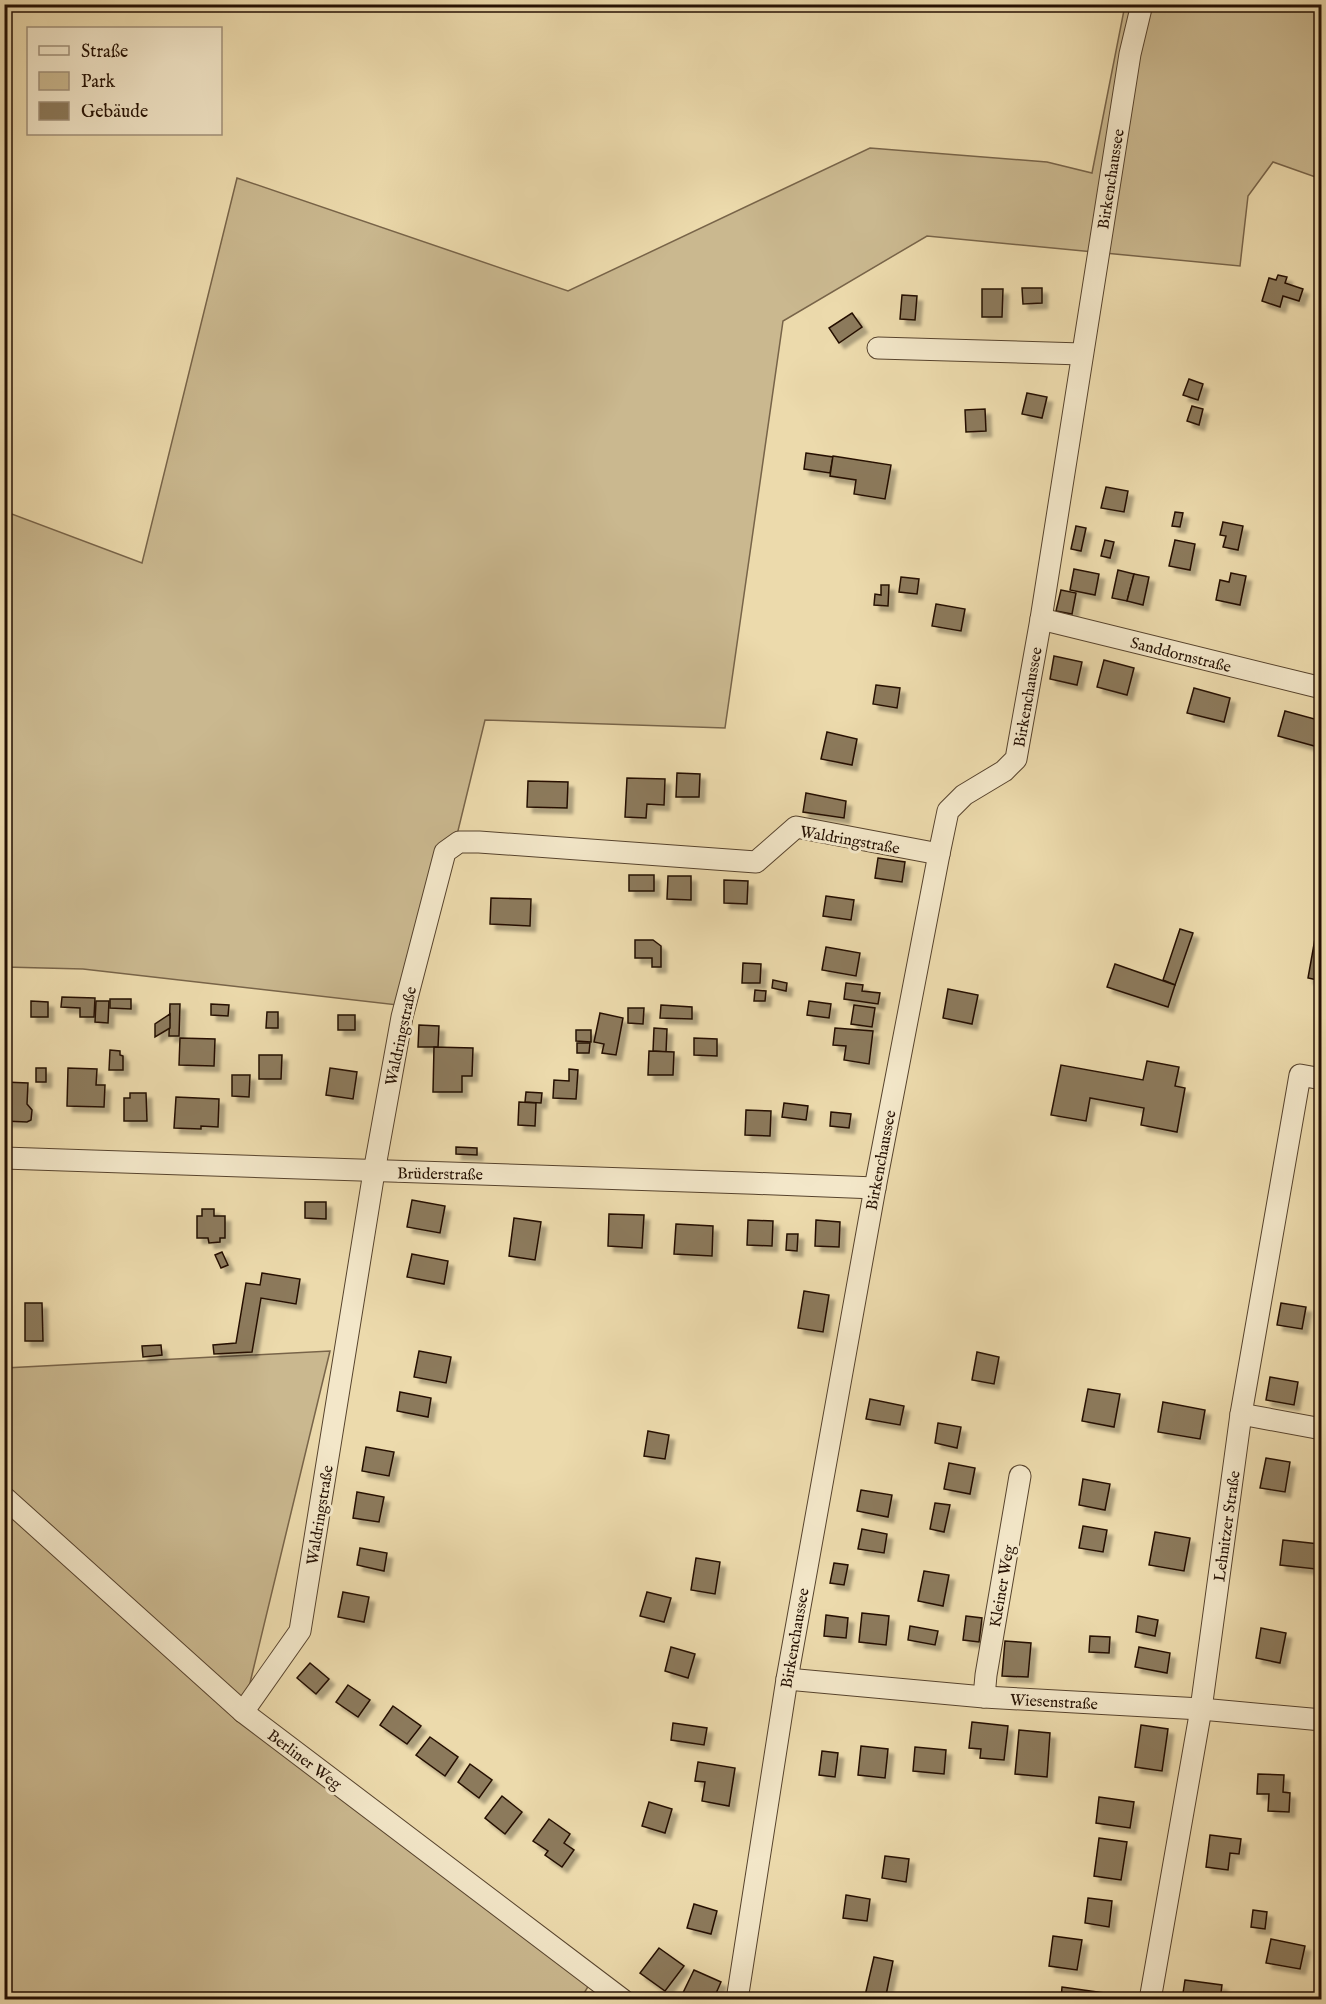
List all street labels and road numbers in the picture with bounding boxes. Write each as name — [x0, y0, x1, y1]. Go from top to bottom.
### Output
street label: Birkenchaussee — [1094, 128, 1130, 231]
street label: Sanddornstraße — [1128, 634, 1233, 678]
street label: Birkenchaussee — [1010, 646, 1048, 749]
street label: Waldringstraße — [798, 822, 901, 860]
street label: Waldringstraße — [382, 985, 422, 1088]
street label: Birkenchaussee — [862, 1109, 901, 1212]
street label: Brüderstraße — [397, 1164, 483, 1186]
street label: Waldringstraße — [303, 1464, 339, 1567]
street label: Lehnitzer Straße — [1210, 1470, 1246, 1583]
street label: Kleiner Weg — [986, 1543, 1020, 1629]
street label: Birkenchaussee — [777, 1587, 815, 1690]
street label: Wiesenstraße — [1010, 1691, 1098, 1715]
street label: Berliner Weg — [263, 1726, 345, 1795]

